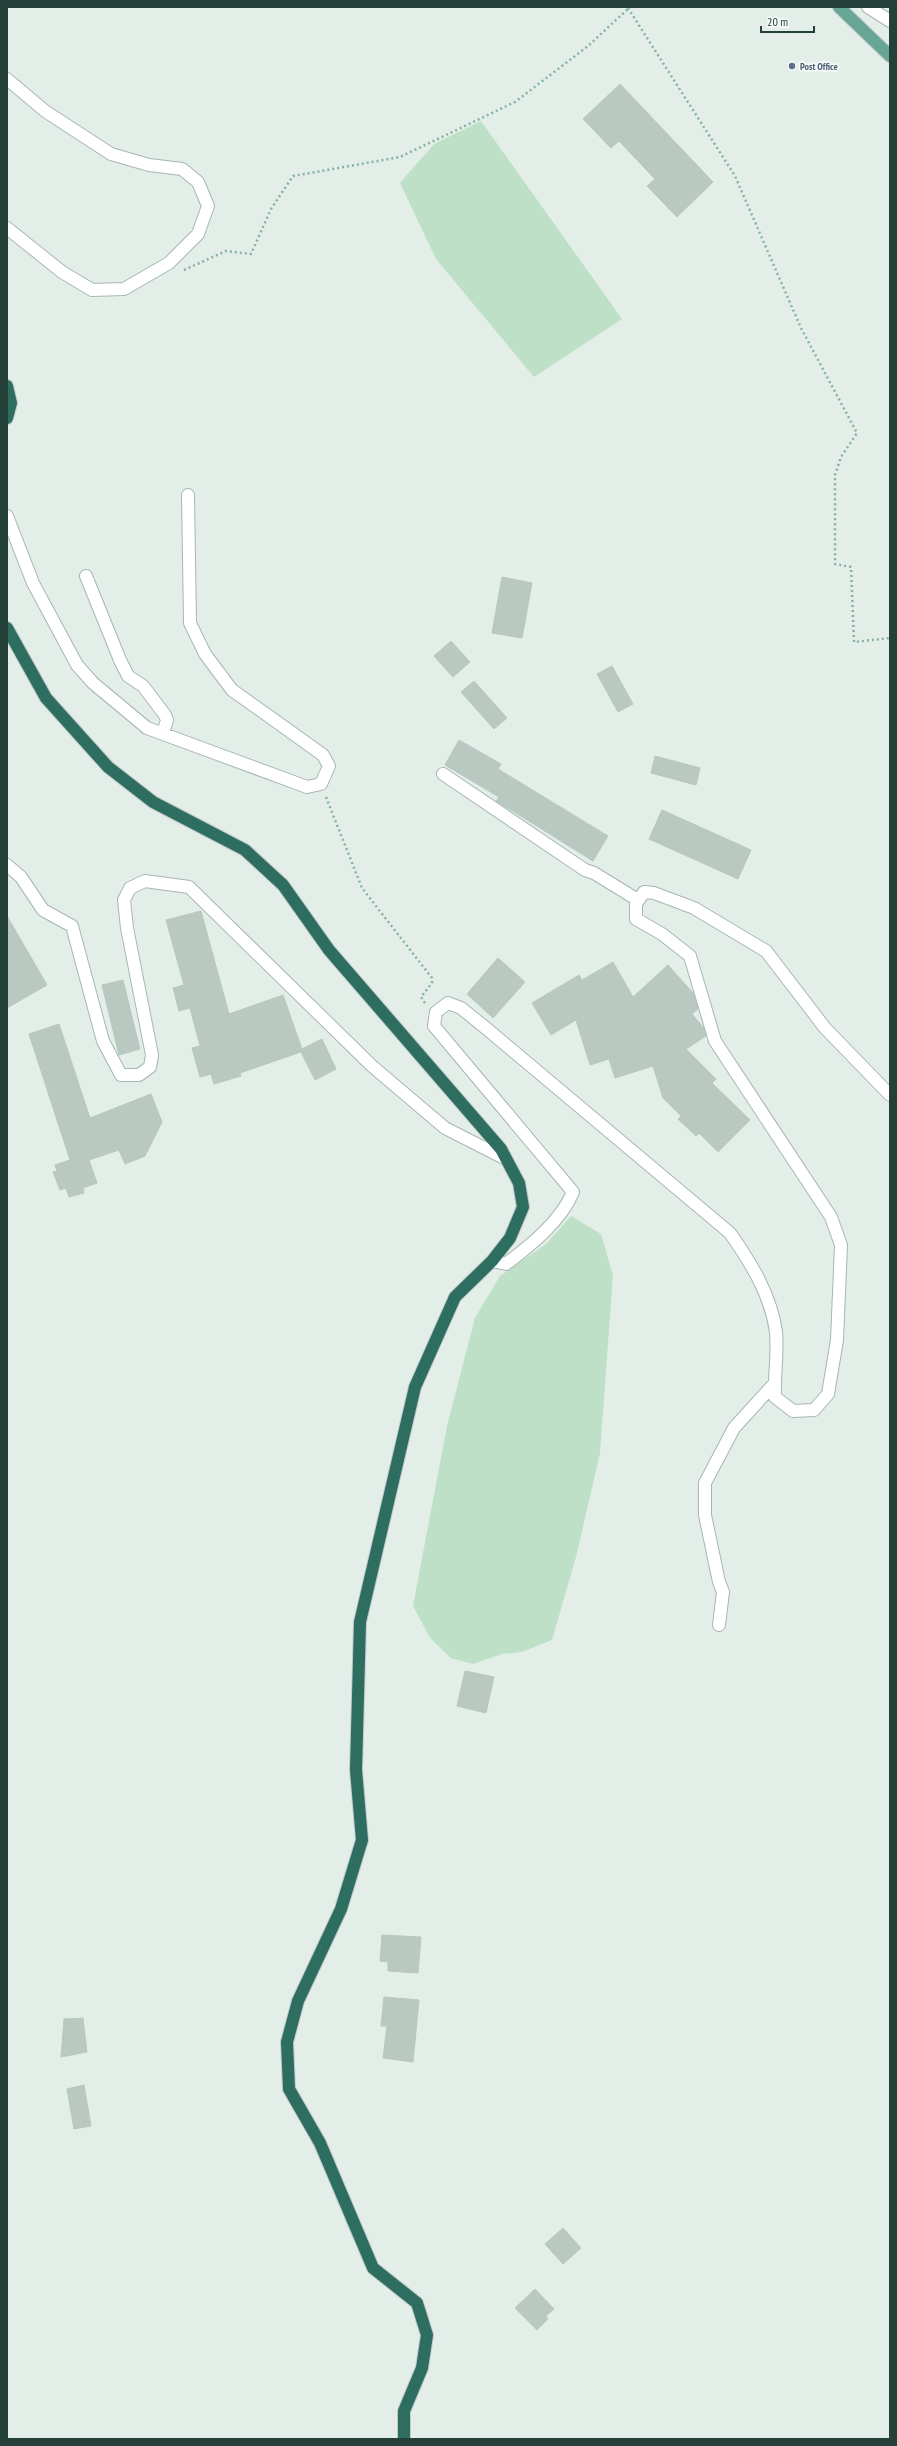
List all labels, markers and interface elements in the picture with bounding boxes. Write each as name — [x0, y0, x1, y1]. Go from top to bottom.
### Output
scale bar — [761, 8, 814, 34]
text: 20 m — [767, 14, 788, 29]
place label: Post Office — [800, 60, 838, 73]
marker: Post Office — [787, 61, 797, 71]

